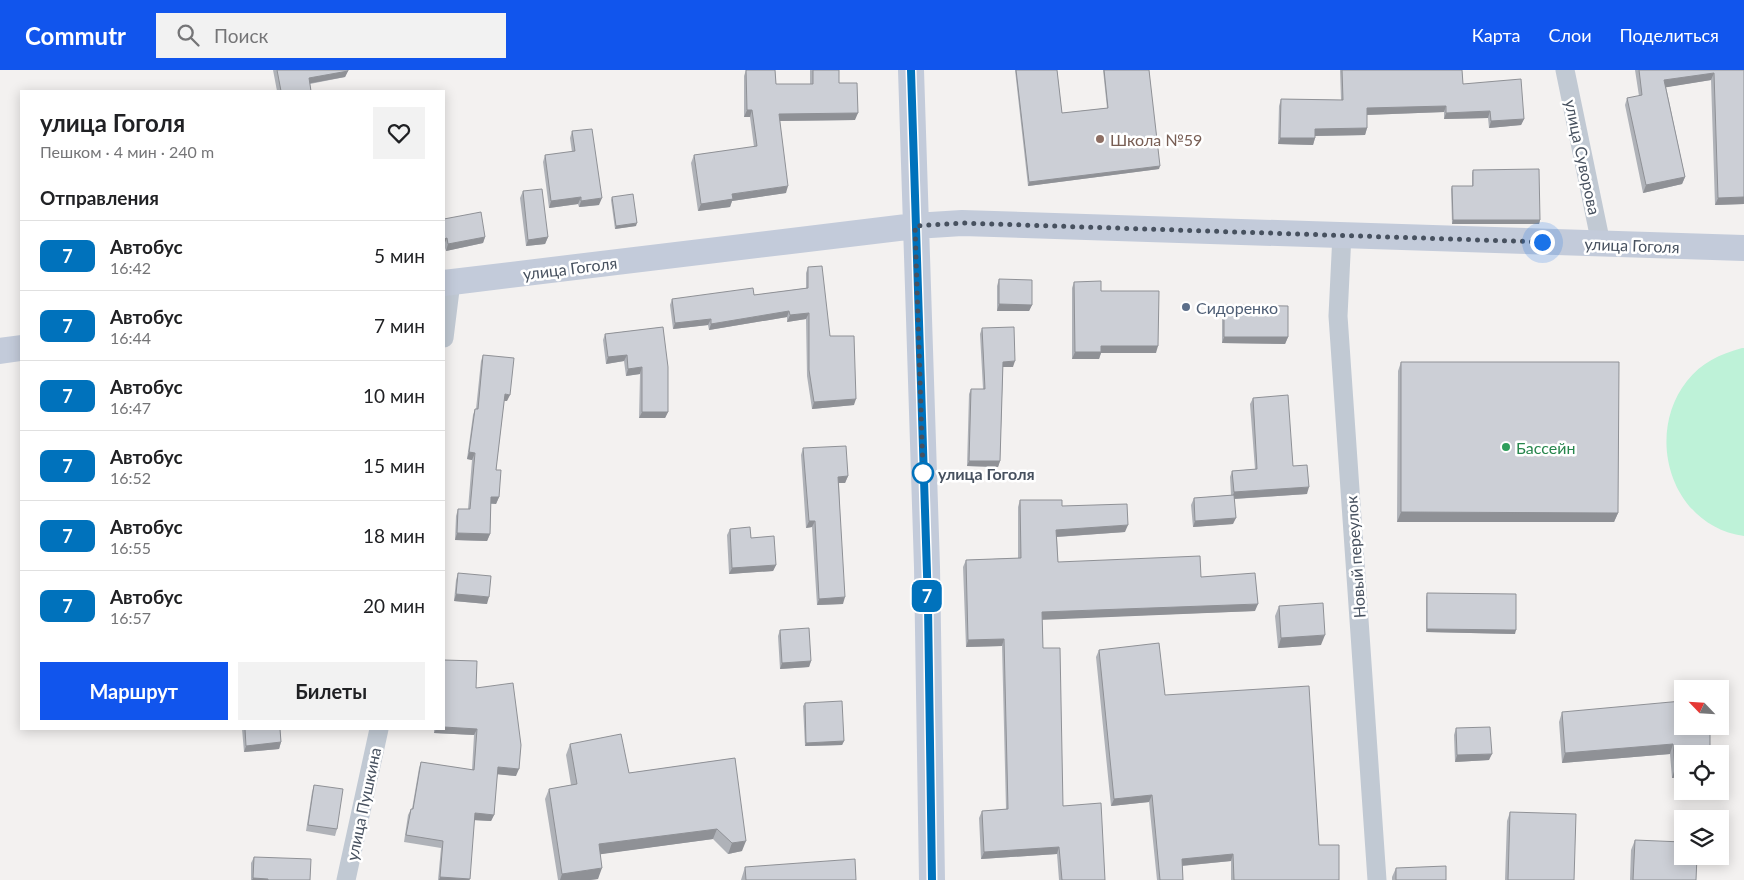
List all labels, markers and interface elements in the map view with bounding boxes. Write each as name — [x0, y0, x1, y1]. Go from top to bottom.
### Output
search box — [156, 13, 506, 58]
text: Commutr — [25, 21, 126, 50]
icon: search — [174, 21, 202, 49]
text: Поиск — [214, 24, 268, 47]
text: Карта — [1472, 24, 1520, 46]
text: Слои — [1548, 24, 1592, 46]
text: Поделиться — [1620, 24, 1719, 46]
street label: улица Суворова — [1562, 98, 1604, 216]
button: heart — [373, 107, 425, 159]
text: улица Гоголя — [40, 108, 185, 137]
place label: Школа №59 — [1110, 130, 1202, 149]
marker: Школа №59 — [1094, 133, 1106, 145]
text: Пешком · 4 мин · 240 m — [40, 142, 214, 161]
text: Отправления — [40, 186, 159, 209]
your location — [1530, 230, 1555, 255]
street label: улица Гоголя — [1584, 234, 1680, 256]
text: Автобус — [110, 235, 183, 258]
text: 5 мин — [374, 244, 425, 267]
text: 7 — [62, 245, 73, 267]
street label: улица Гоголя — [522, 253, 618, 283]
text: 16:42 — [110, 258, 151, 277]
place label: Сидоренко — [1196, 298, 1278, 317]
marker: Сидоренко — [1180, 301, 1192, 313]
text: Автобус — [110, 305, 183, 328]
text: 7 мин — [374, 314, 425, 337]
text: 7 — [62, 315, 73, 337]
text: 16:44 — [110, 328, 151, 347]
text: Автобус — [110, 375, 183, 398]
text: 10 мин — [363, 384, 425, 407]
text: 7 — [62, 385, 73, 407]
text: 16:47 — [110, 398, 151, 417]
place label: Бассейн — [1516, 438, 1575, 457]
marker: Бассейн — [1500, 441, 1512, 453]
text: Автобус — [110, 445, 183, 468]
text: 15 мин — [363, 454, 425, 477]
text: 7 — [62, 455, 73, 477]
marker: улица Гоголя — [912, 462, 934, 484]
place label: улица Гоголя — [938, 464, 1035, 483]
text: 16:52 — [110, 468, 151, 487]
street label: Новый переулок — [1341, 494, 1369, 619]
text: Автобус — [110, 515, 183, 538]
text: 18 мин — [363, 524, 425, 547]
text: 7 — [62, 525, 73, 547]
text: 16:55 — [110, 538, 151, 557]
line badge: 7 — [911, 580, 943, 612]
text: Автобус — [110, 585, 183, 608]
text: 7 — [922, 585, 932, 607]
text: 20 мин — [363, 594, 425, 617]
text: 7 — [62, 595, 73, 617]
text: 16:57 — [110, 608, 151, 627]
button: Маршрут — [40, 662, 228, 720]
button: Билеты — [238, 662, 425, 720]
north arrow — [1674, 680, 1729, 735]
map controls — [1674, 680, 1729, 865]
button: locate — [1674, 745, 1729, 800]
street label: улица Пушкина — [342, 746, 384, 862]
button: layers — [1674, 810, 1729, 865]

